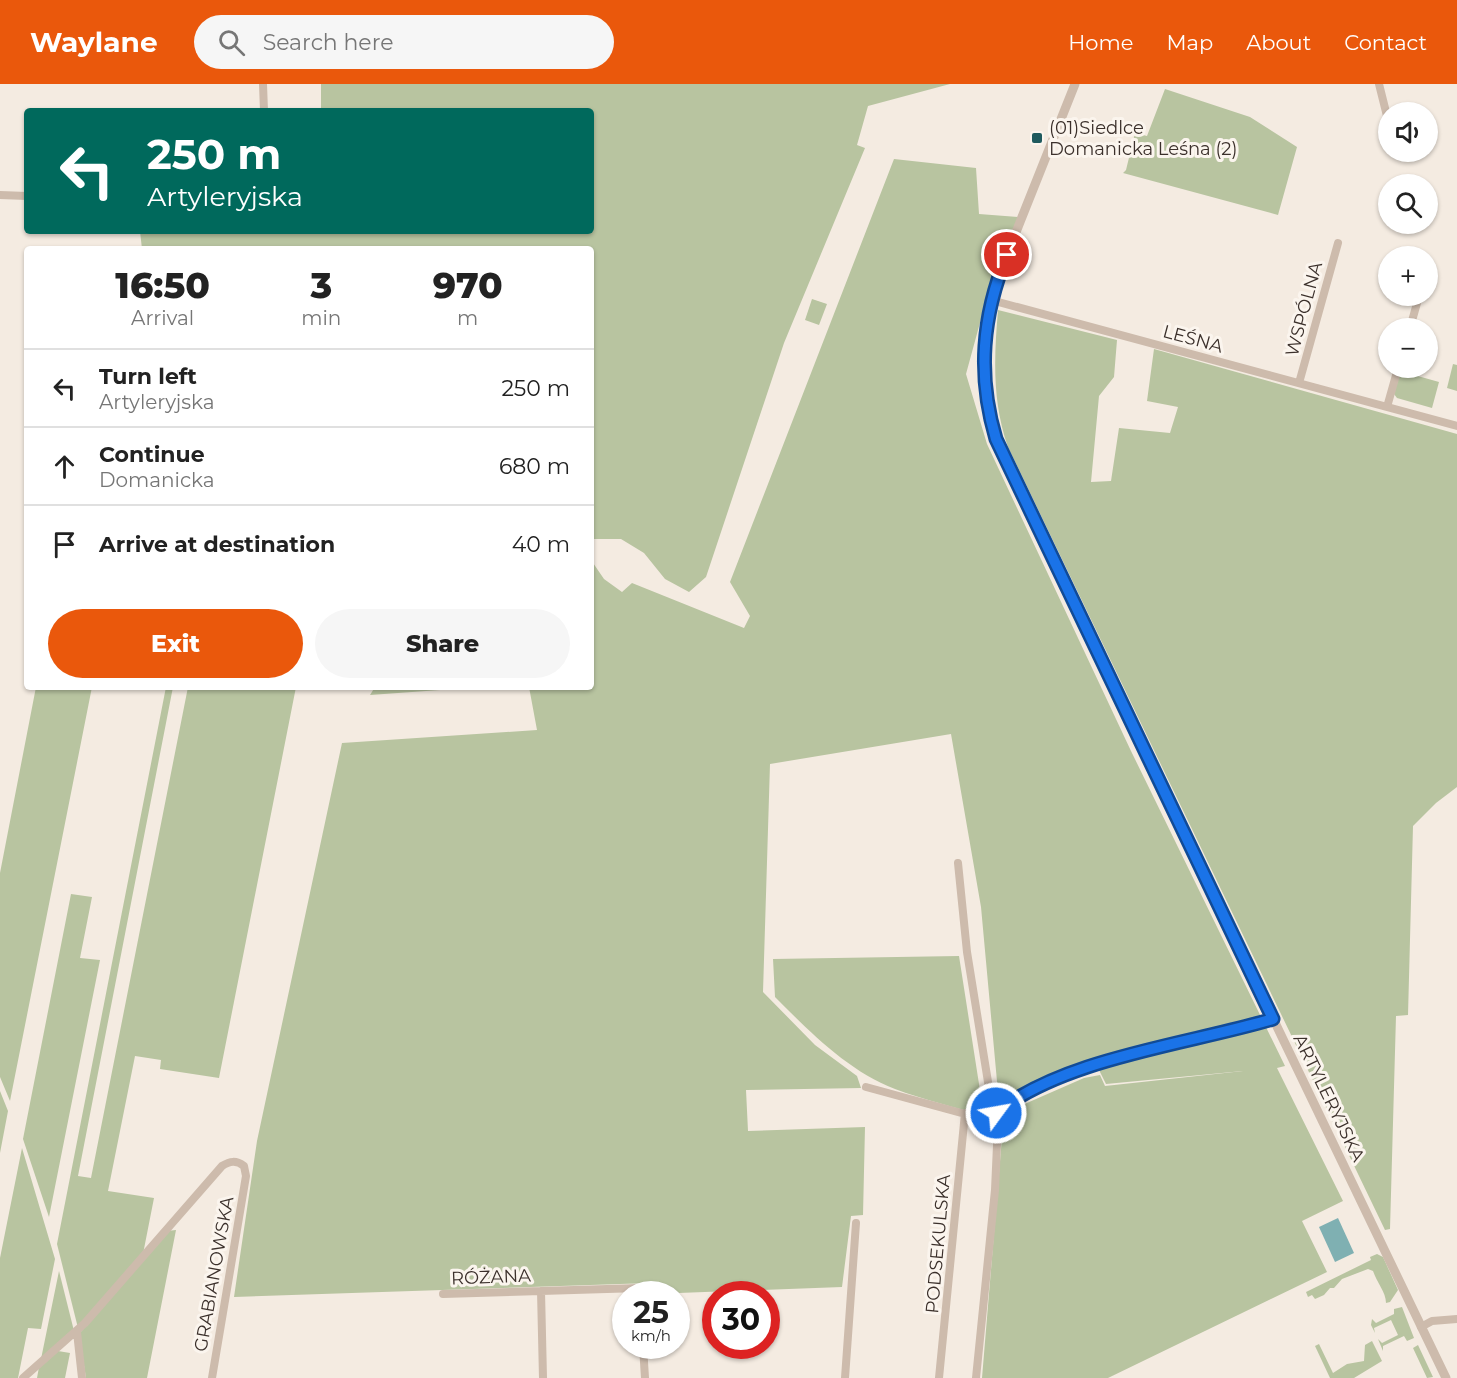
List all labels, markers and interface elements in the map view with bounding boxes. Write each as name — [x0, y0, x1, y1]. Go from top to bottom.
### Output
search box — [194, 15, 614, 69]
text: Waylane — [30, 25, 158, 59]
icon: search — [215, 26, 248, 59]
text: Search here — [263, 29, 393, 56]
text: Home — [1068, 30, 1133, 55]
text: Map — [1166, 30, 1213, 55]
text: About — [1246, 30, 1311, 55]
text: Contact — [1344, 30, 1427, 55]
map controls — [1378, 102, 1438, 378]
button: sound — [1378, 102, 1438, 162]
place label: (01)Siedlce Domanicka Leśna (2) — [1049, 117, 1238, 160]
text: 250 m — [147, 128, 281, 180]
marker: (01)Siedlce Domanicka Leśna (2) — [1030, 131, 1044, 145]
icon: left — [48, 132, 126, 210]
button: search — [1378, 174, 1438, 234]
text: Artyleryjska — [147, 180, 303, 213]
pin — [981, 229, 1032, 280]
icon: arrive — [990, 238, 1023, 271]
button: + — [1378, 246, 1438, 306]
street label: WSPÓLNA — [1281, 259, 1327, 359]
text: 16:50 — [115, 263, 210, 307]
text: 3 — [310, 263, 332, 307]
text: 970 — [433, 263, 503, 307]
text: Arrival — [131, 306, 194, 330]
text: min — [301, 306, 341, 330]
text: m — [457, 306, 478, 330]
button: − — [1378, 318, 1438, 378]
street label: LEŚNA — [1161, 320, 1226, 358]
text: Turn left — [99, 363, 197, 390]
icon: left — [48, 372, 81, 405]
text: 250 m — [501, 375, 570, 402]
text: Artyleryjska — [99, 390, 214, 414]
text: Continue — [99, 441, 205, 468]
icon: ahead — [48, 450, 81, 483]
text: 680 m — [499, 453, 570, 480]
text: Domanicka — [99, 468, 215, 492]
icon: arrive — [48, 528, 81, 561]
text: Arrive at destination — [99, 531, 335, 558]
text: 40 m — [512, 531, 570, 558]
button: Exit — [48, 609, 303, 678]
button: Share — [315, 609, 570, 678]
street label: ARTYLERYJSKA — [1289, 1031, 1369, 1165]
position arrow — [964, 1081, 1028, 1145]
street label: PODSEKULSKA — [921, 1173, 955, 1315]
street label: GRABIANOWSKA — [190, 1195, 238, 1353]
street label: RÓŻANA — [451, 1265, 532, 1289]
speed limit sign: 30 — [702, 1281, 780, 1359]
text: 25 — [633, 1294, 669, 1331]
text: km/h — [631, 1326, 671, 1345]

